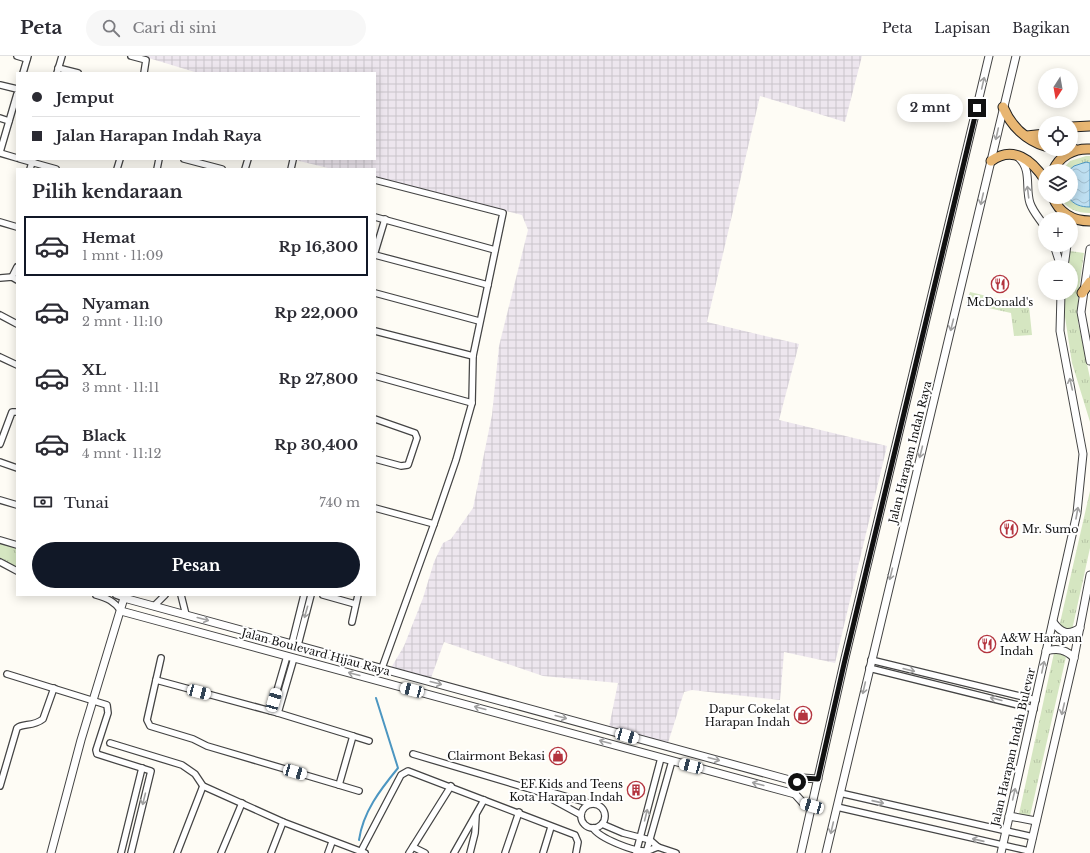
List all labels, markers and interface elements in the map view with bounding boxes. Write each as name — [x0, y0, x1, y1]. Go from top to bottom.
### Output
search box — [86, 10, 366, 46]
text: Peta — [20, 16, 62, 39]
icon: search — [100, 17, 122, 39]
text: Cari di sini — [132, 18, 216, 37]
text: Peta — [882, 19, 912, 37]
text: Lapisan — [934, 19, 990, 37]
text: Bagikan — [1012, 19, 1070, 37]
north arrow — [1038, 68, 1078, 108]
map controls — [1038, 68, 1078, 300]
one-way arrow — [980, 77, 987, 90]
text: Jemput — [56, 88, 114, 107]
callout: 2 mnt — [897, 94, 963, 122]
text: 2 mnt — [910, 99, 950, 116]
route end — [968, 99, 986, 117]
button: locate — [1038, 116, 1078, 156]
text: Jalan Harapan Indah Raya — [56, 126, 262, 145]
one-way arrow — [993, 127, 1000, 140]
button: layers — [1038, 164, 1078, 204]
text: Pilih kendaraan — [32, 181, 183, 203]
one-way arrow — [1024, 186, 1032, 199]
one-way arrow — [978, 192, 986, 205]
button: + — [1038, 212, 1078, 252]
icon: car — [34, 228, 70, 264]
text: Hemat — [82, 228, 136, 247]
text: Rp 16,300 — [279, 237, 358, 256]
text: 1 mnt · 11:09 — [82, 247, 163, 264]
button: − — [1038, 260, 1078, 300]
restaurant icon: McDonald's — [990, 274, 1010, 294]
icon: car — [34, 294, 70, 330]
text: Nyaman — [82, 294, 150, 313]
place label: McDonald's — [967, 295, 1033, 309]
text: Rp 22,000 — [274, 303, 358, 322]
text: 2 mnt · 11:10 — [82, 313, 163, 330]
one-way arrow — [948, 319, 956, 332]
icon: car — [34, 360, 70, 396]
text: XL — [82, 360, 106, 379]
text: Rp 27,800 — [279, 369, 358, 388]
street label: Jalan Harapan Indah Raya — [885, 378, 935, 527]
one-way arrow — [1066, 378, 1074, 391]
text: 3 mnt · 11:11 — [82, 379, 160, 396]
icon: car — [34, 426, 70, 462]
text: Black — [82, 426, 126, 445]
text: Rp 30,400 — [274, 435, 358, 454]
text: 4 mnt · 11:12 — [82, 445, 161, 462]
one-way arrow — [917, 445, 925, 458]
icon: cash — [32, 491, 54, 513]
text: Tunai — [64, 493, 109, 512]
text: 740 m — [319, 494, 360, 511]
one-way arrow — [1073, 507, 1081, 520]
restaurant icon: Mr. Sumo — [999, 519, 1019, 539]
place label: Mr. Sumo — [1022, 522, 1078, 536]
button: Pesan — [32, 542, 360, 588]
one-way arrow — [887, 567, 895, 580]
one-way arrow — [302, 605, 309, 618]
one-way arrow — [196, 616, 209, 623]
street label: Jalan Boulevard Hijau Raya — [238, 625, 393, 679]
place label: A&W Harapan Indah — [999, 631, 1083, 658]
restaurant icon: A&W Harapan Indah — [977, 634, 997, 654]
one-way arrow — [1039, 661, 1047, 674]
one-way arrow — [902, 666, 915, 674]
street label: Jalan Harapan Indah Bulevar — [987, 666, 1038, 830]
one-way arrow — [348, 670, 361, 677]
one-way arrow — [429, 680, 442, 687]
car — [399, 681, 425, 699]
one-way arrow — [860, 681, 868, 694]
car — [186, 683, 212, 701]
car — [265, 687, 283, 713]
one-way arrow — [990, 695, 1003, 703]
place label: Dapur Cokelat Harapan Indah — [705, 702, 791, 729]
one-way arrow — [1058, 702, 1066, 715]
one-way arrow — [473, 704, 486, 711]
shop icon: Dapur Cokelat Harapan Indah — [793, 705, 813, 725]
one-way arrow — [555, 714, 568, 722]
car — [614, 727, 640, 745]
one-way arrow — [599, 738, 612, 746]
shop icon: Clairmont Bekasi — [548, 746, 568, 766]
place label: Clairmont Bekasi — [447, 749, 545, 763]
one-way arrow — [707, 756, 720, 763]
car — [678, 757, 704, 775]
car — [282, 763, 308, 781]
route start — [788, 773, 806, 791]
place label: EF Kids and Teens Kota Harapan Indah — [509, 777, 623, 804]
building icon: EF Kids and Teens Kota Harapan Indah — [626, 780, 646, 800]
one-way arrow — [751, 780, 764, 787]
one-way arrow — [1011, 787, 1018, 800]
one-way arrow — [140, 793, 148, 806]
car — [799, 797, 825, 815]
one-way arrow — [871, 798, 884, 806]
one-way arrow — [643, 809, 651, 822]
one-way arrow — [827, 821, 835, 834]
one-way arrow — [972, 835, 985, 843]

